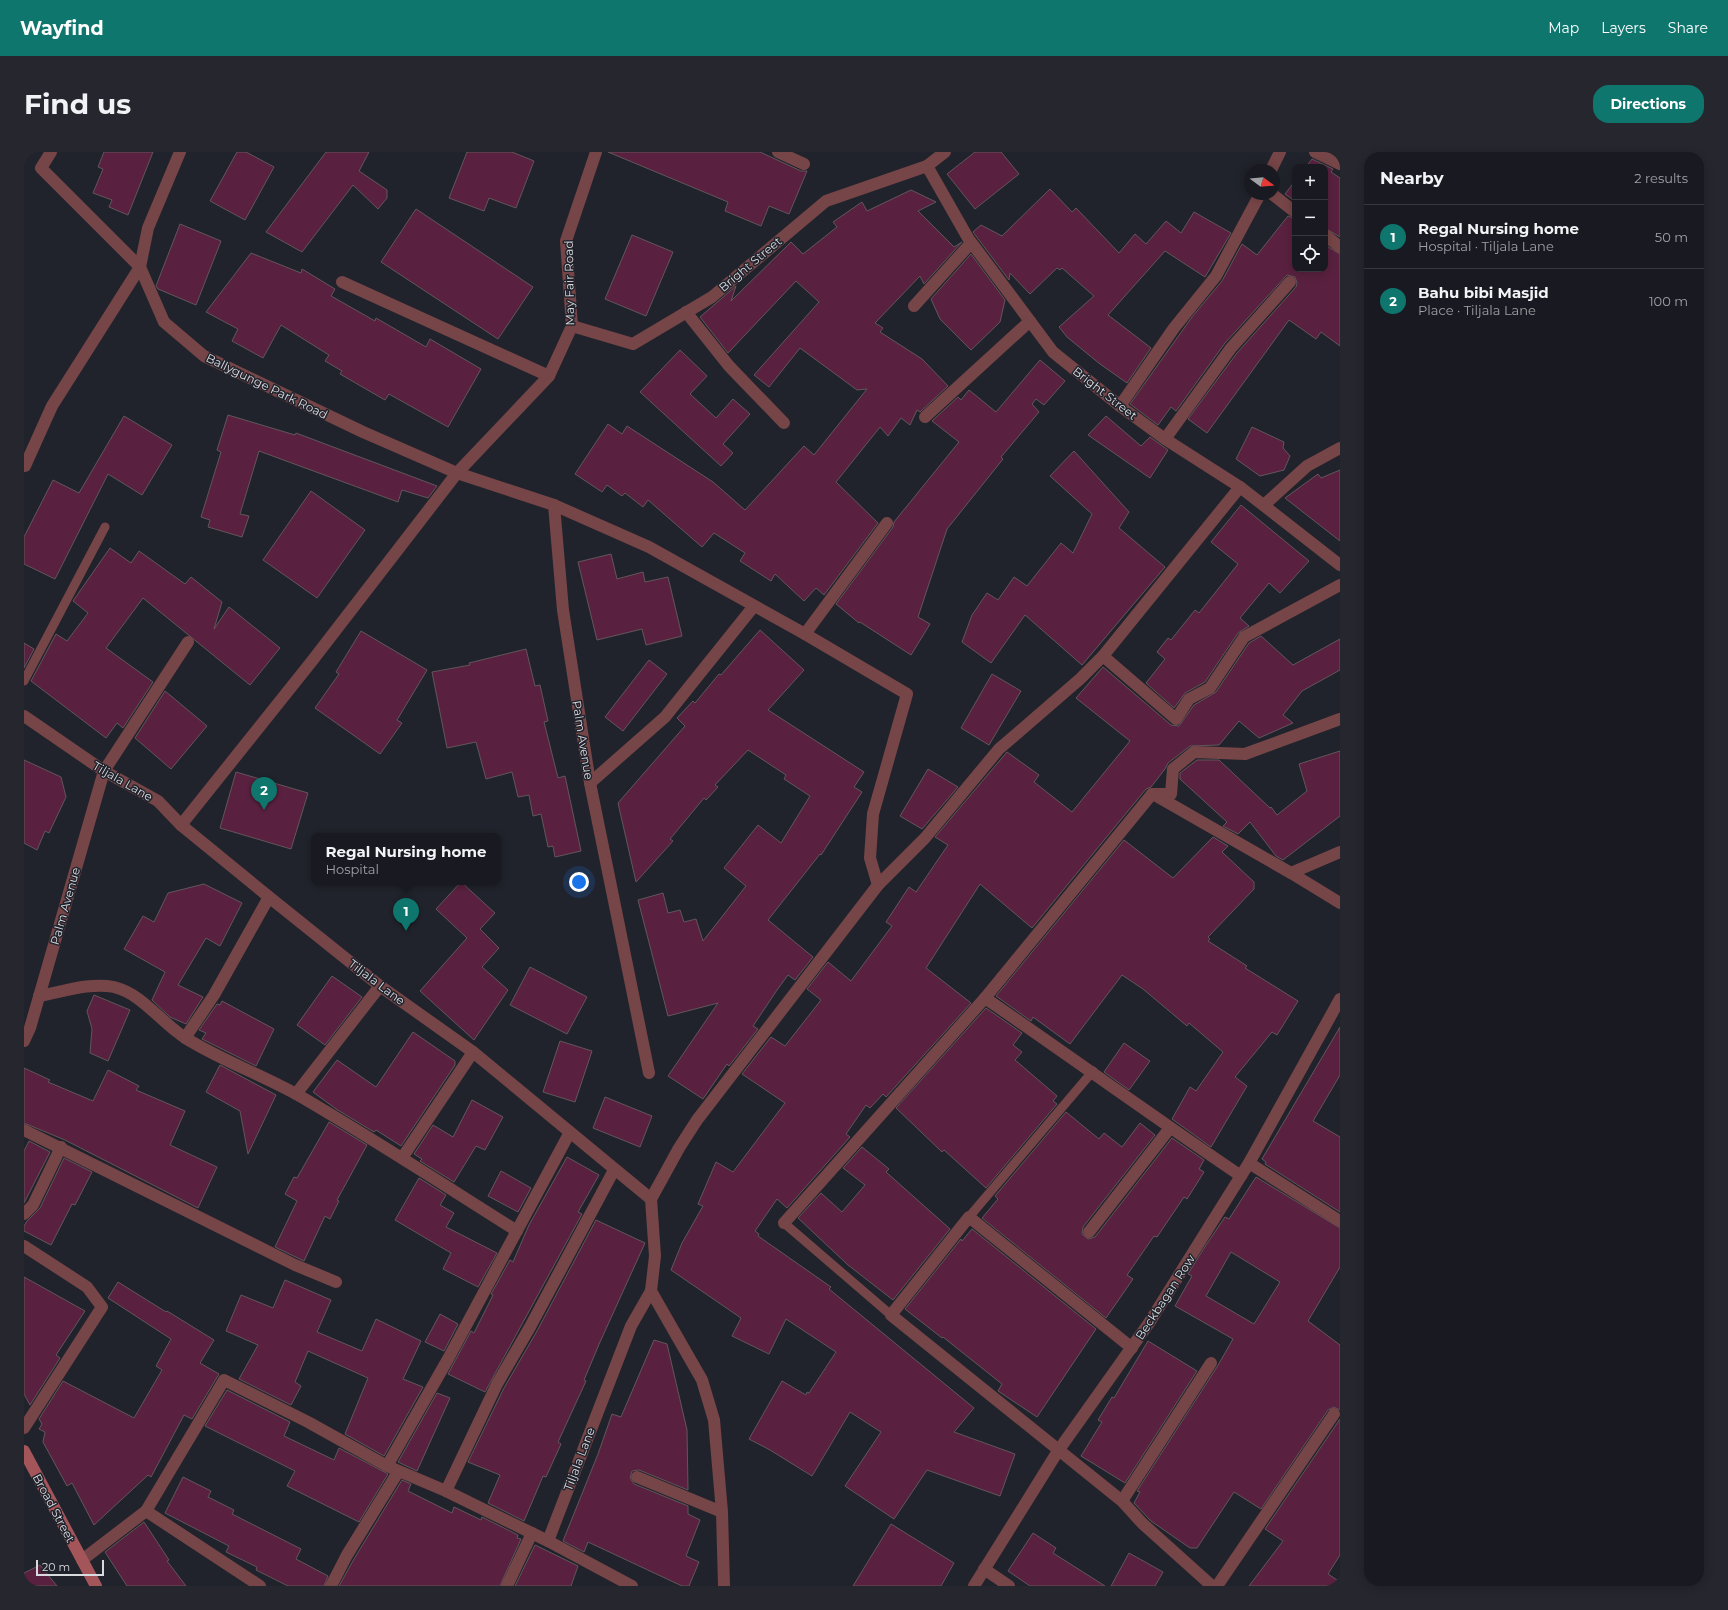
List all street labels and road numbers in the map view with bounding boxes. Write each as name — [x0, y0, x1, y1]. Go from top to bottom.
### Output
street label: Bright Street — [715, 233, 785, 295]
street label: May Fair Road — [561, 240, 577, 326]
street label: Ballygunge Park Road — [204, 350, 330, 422]
street label: Bright Street — [1070, 363, 1140, 423]
street label: Palm Avenue — [569, 699, 597, 781]
street label: Tiljala Lane — [90, 758, 156, 804]
street label: Palm Avenue — [47, 866, 83, 946]
street label: Tiljala Lane — [346, 956, 408, 1008]
street label: Beckbagan Row — [1132, 1251, 1198, 1342]
street label: Tiljala Lane — [560, 1425, 598, 1493]
street label: Broad Street — [30, 1471, 78, 1545]

